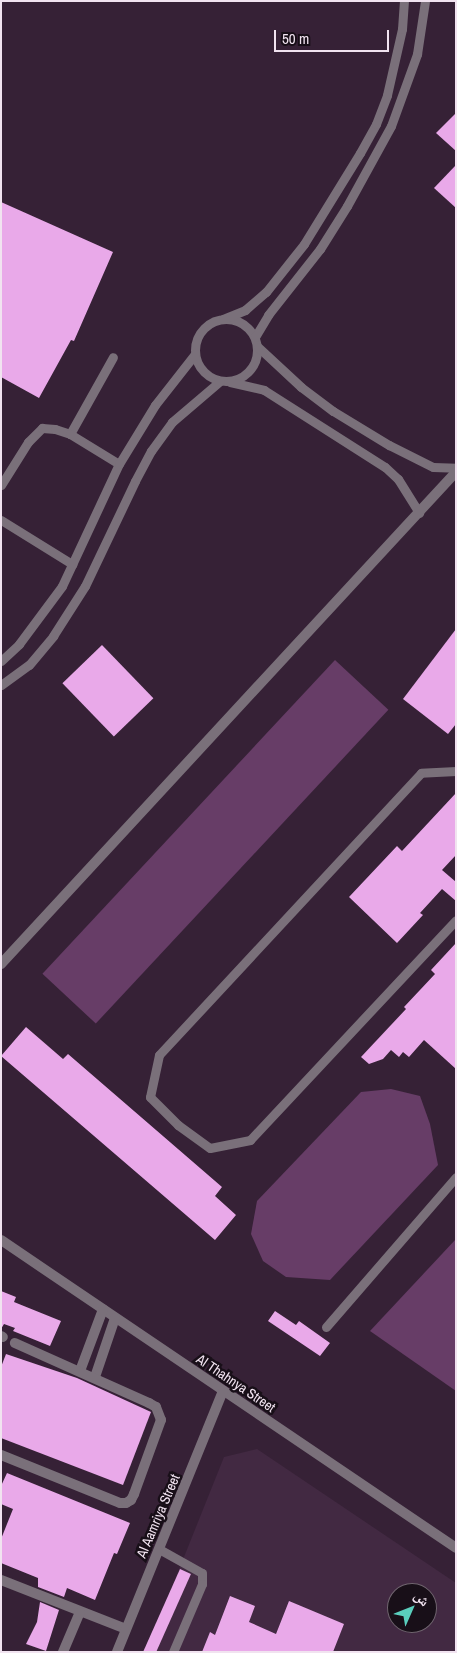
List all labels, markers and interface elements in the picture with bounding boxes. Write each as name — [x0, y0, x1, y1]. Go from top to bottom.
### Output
scale bar — [277, 20, 392, 52]
text: 50 m — [282, 28, 309, 49]
street label: Al Thahnya Street — [193, 1350, 279, 1416]
street label: Al Aamriya Street — [133, 1471, 183, 1561]
north arrow — [387, 1583, 437, 1633]
text: ش — [410, 1587, 434, 1610]

